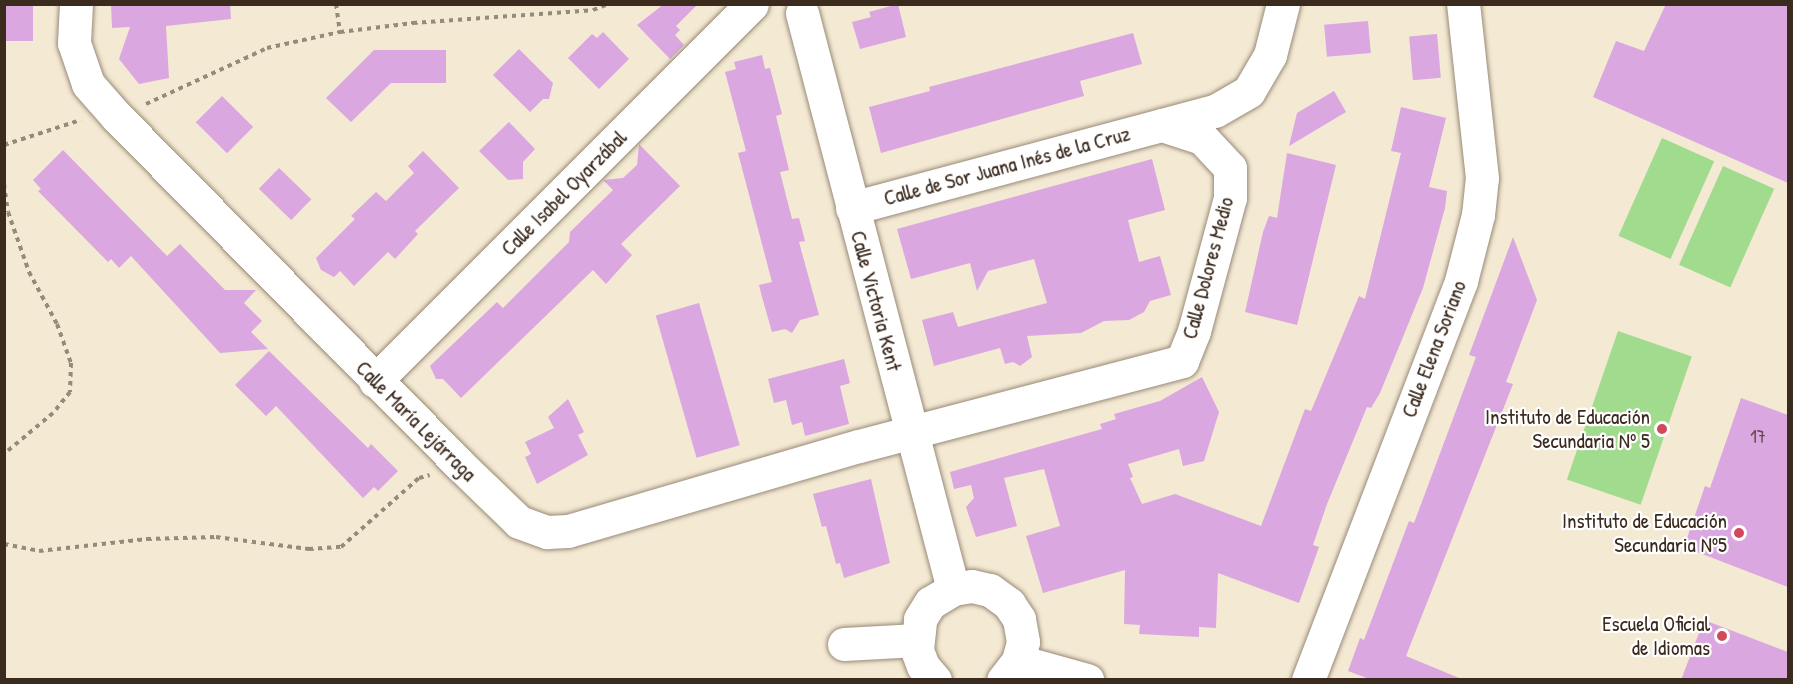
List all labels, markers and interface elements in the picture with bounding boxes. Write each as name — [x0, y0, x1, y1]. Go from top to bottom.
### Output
street label: Calle de Sor Juana Inés de la Cruz — [881, 121, 1133, 211]
street label: Calle Isabel Oyarzábal — [496, 125, 632, 261]
street label: Calle Dolores Medio — [1177, 194, 1239, 342]
street label: Calle Victoria Kent — [845, 228, 907, 374]
street label: Calle Elena Soriano — [1396, 277, 1472, 421]
street label: Calle María Lejárraga — [351, 356, 481, 486]
place label: Instituto de Educación Secundaria Nº 5 — [1485, 404, 1650, 454]
marker: Instituto de Educación Secundaria Nº 5 — [1655, 422, 1669, 436]
house number: 17 — [1750, 426, 1766, 448]
place label: Instituto de Educación Secundaria Nº5 — [1562, 508, 1727, 558]
marker: Instituto de Educación Secundaria Nº5 — [1732, 526, 1746, 540]
place label: Escuela Oficial de Idiomas — [1602, 611, 1710, 661]
marker: Escuela Oficial de Idiomas — [1715, 629, 1729, 643]

